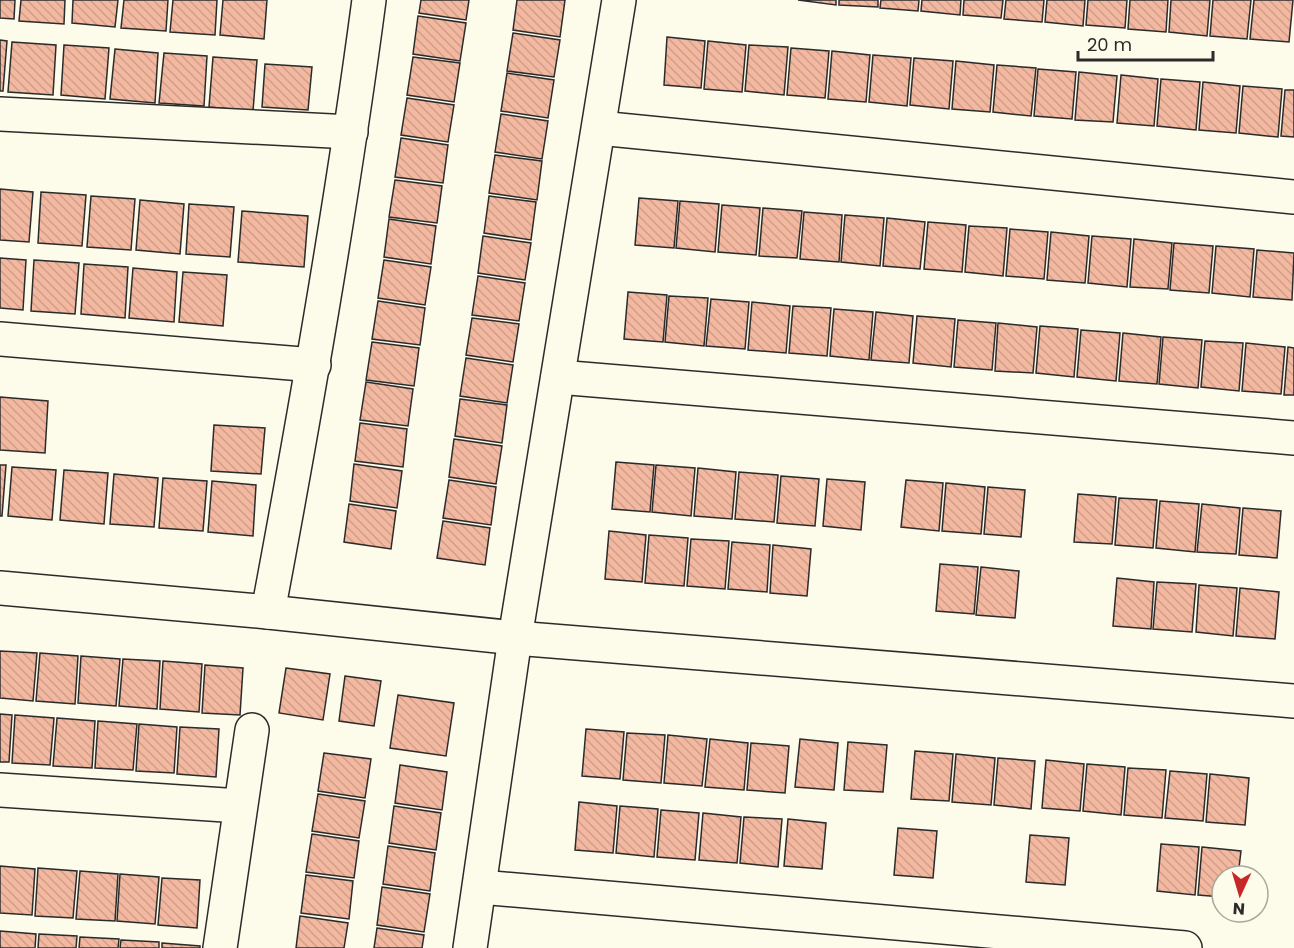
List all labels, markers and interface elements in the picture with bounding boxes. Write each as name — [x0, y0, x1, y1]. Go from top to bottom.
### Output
scale bar — [1078, 24, 1213, 62]
text: 20 m — [1087, 32, 1132, 57]
north arrow — [1210, 864, 1270, 924]
text: N — [1232, 897, 1246, 920]

